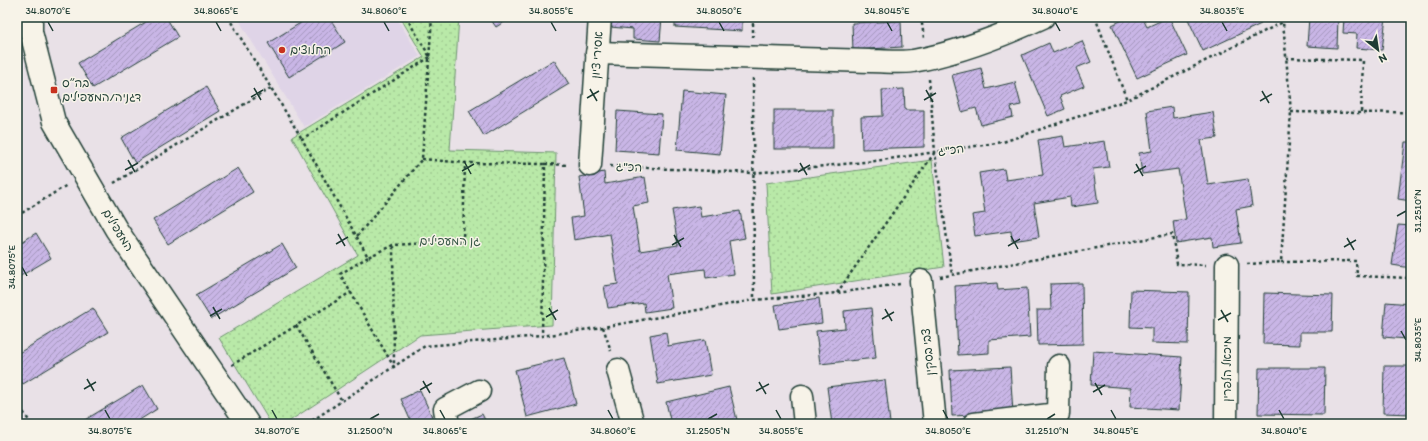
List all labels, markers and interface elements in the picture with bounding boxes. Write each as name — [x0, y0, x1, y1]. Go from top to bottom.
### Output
text: 34.8070°E — [25, 4, 71, 17]
text: 34.8065°E — [194, 4, 239, 17]
text: 34.8060°E — [361, 4, 407, 17]
text: 34.8055°E — [529, 4, 574, 17]
text: 34.8050°E — [696, 4, 742, 17]
text: 34.8045°E — [864, 4, 910, 17]
text: 34.8040°E — [1032, 4, 1079, 17]
text: 34.8035°E — [1200, 4, 1245, 17]
north arrow — [1358, 30, 1398, 70]
street label: אסירי ציון — [588, 31, 606, 79]
place label: החלוצים — [290, 43, 331, 57]
marker: החלוצים — [277, 45, 287, 55]
text: N — [1376, 51, 1389, 66]
place label: בה״ס דגניה/המעפילים — [62, 76, 142, 104]
marker: בה״ס דגניה/המעפילים — [49, 85, 59, 95]
street label: הכ"ג — [937, 141, 965, 159]
street label: הכ"ג — [616, 160, 642, 174]
text: 31.2510°N — [1411, 189, 1424, 233]
street label: המעפילים — [99, 206, 137, 254]
park label: גן המעפילים — [419, 234, 481, 248]
text: 34.8075°E — [5, 244, 18, 289]
text: 34.8035°E — [1411, 317, 1424, 362]
street label: צבי בסקין — [919, 328, 937, 376]
street label: מיכאל הלפרין — [1220, 336, 1235, 402]
text: 34.8075°E — [88, 424, 133, 437]
text: 34.8070°E — [254, 424, 300, 437]
text: 31.2500°N — [347, 424, 393, 437]
text: 34.8065°E — [423, 424, 468, 437]
text: 34.8060°E — [590, 424, 636, 437]
text: 31.2505°N — [686, 424, 730, 437]
text: 34.8055°E — [759, 424, 804, 437]
text: 34.8050°E — [925, 424, 971, 437]
text: 31.2510°N — [1025, 424, 1069, 437]
text: 34.8045°E — [1093, 424, 1139, 437]
text: 34.8040°E — [1261, 424, 1308, 437]

